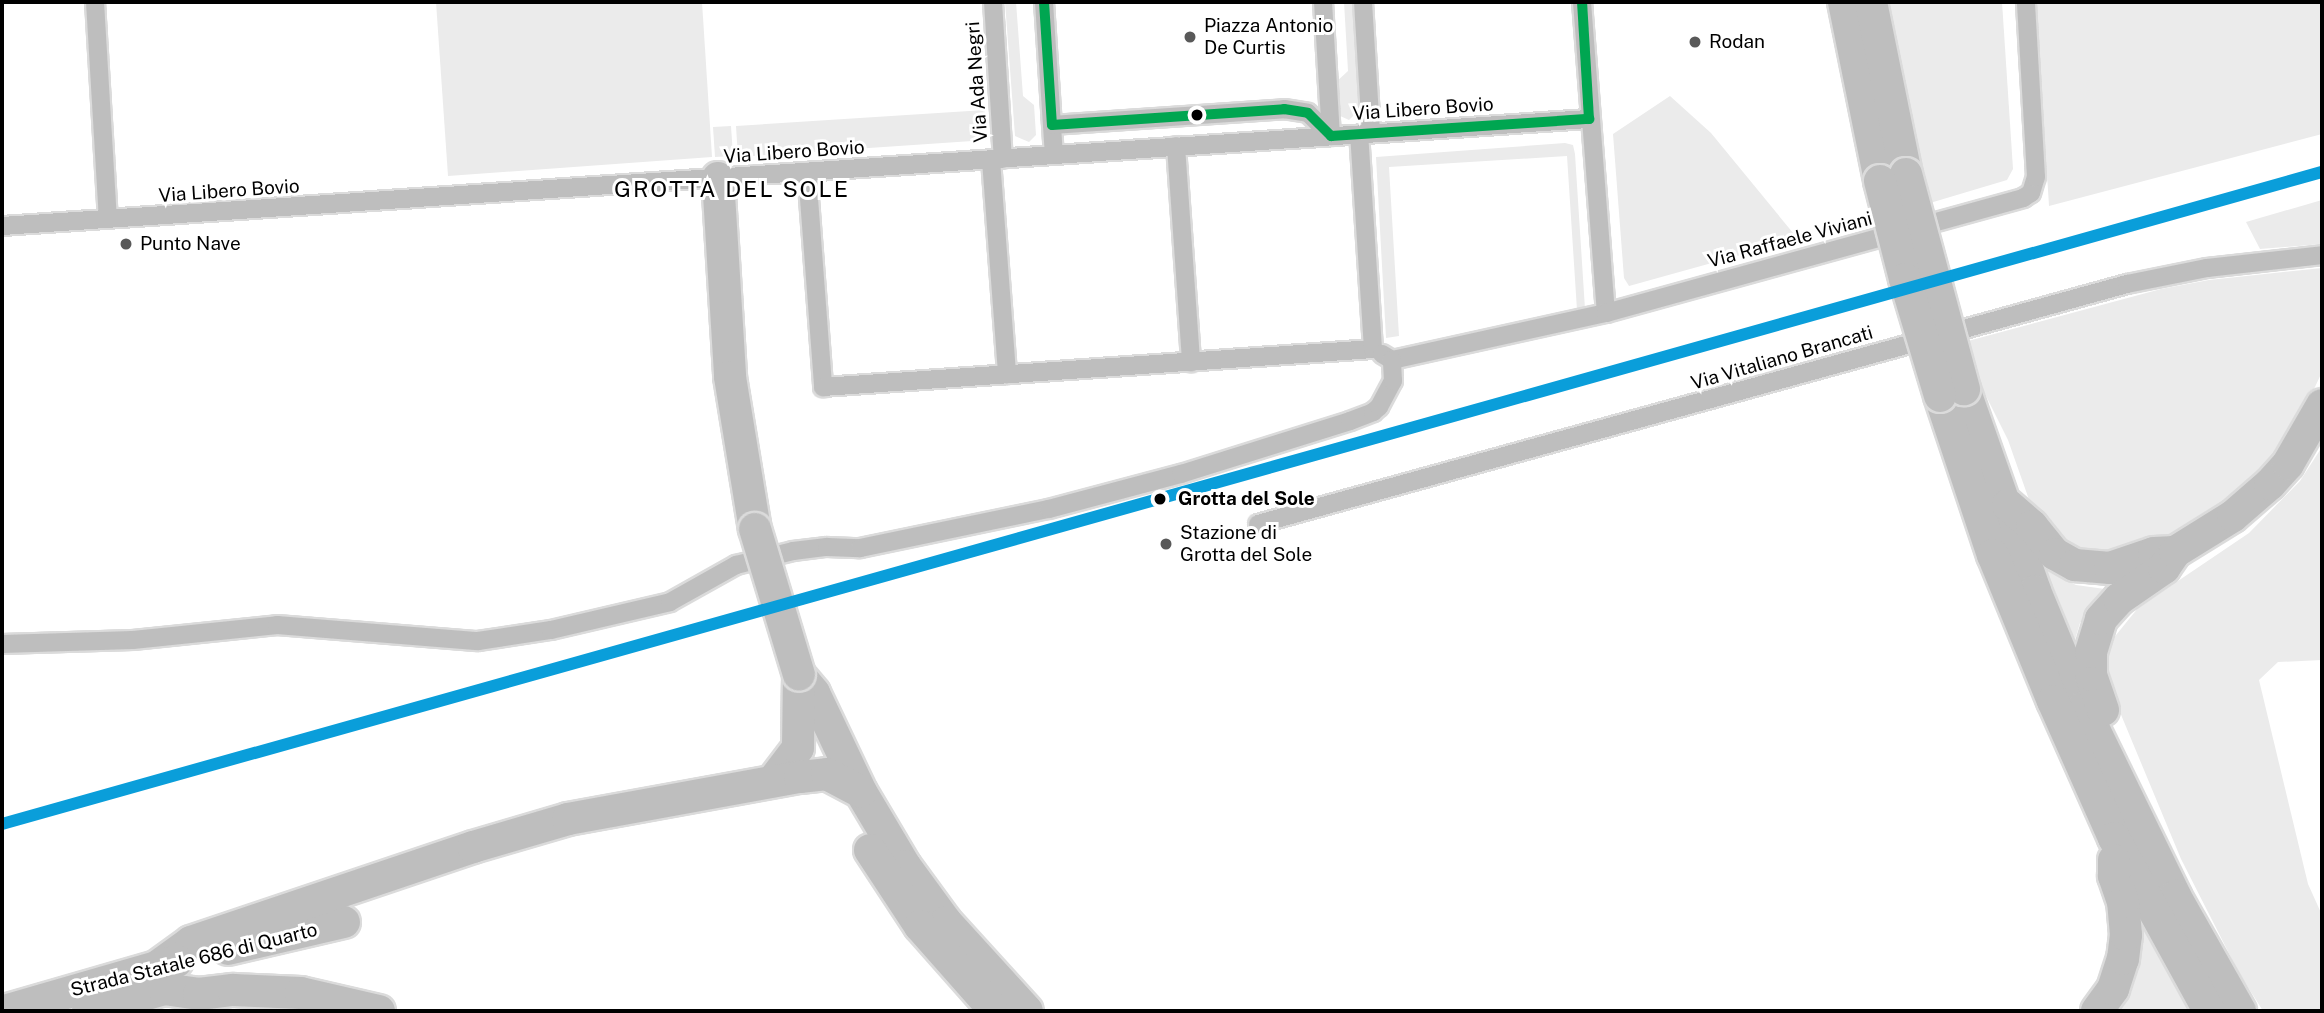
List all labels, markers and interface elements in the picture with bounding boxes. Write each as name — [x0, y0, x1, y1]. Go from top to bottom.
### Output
place label: Piazza Antonio De Curtis — [1204, 15, 1333, 59]
street label: Via Ada Negri — [961, 21, 993, 143]
marker: Piazza Antonio De Curtis — [1182, 29, 1198, 45]
place label: Rodan — [1709, 31, 1765, 53]
marker: Rodan — [1687, 34, 1703, 50]
street label: Via Libero Bovio — [1352, 93, 1494, 125]
unlabelled marker — [1190, 108, 1204, 122]
street label: Via Libero Bovio — [723, 136, 865, 168]
street label: Via Libero Bovio — [158, 175, 300, 207]
district label: GROTTA DEL SOLE — [616, 175, 848, 203]
street label: Via Raffaele Viviani — [1705, 207, 1875, 273]
place label: Punto Nave — [140, 233, 241, 255]
marker: Punto Nave — [118, 236, 134, 252]
street label: Via Vitaliano Brancati — [1688, 321, 1876, 395]
marker: Grotta del Sole — [1148, 487, 1172, 511]
place label: Grotta del Sole — [1178, 488, 1315, 510]
place label: Stazione di Grotta del Sole — [1180, 522, 1312, 566]
marker: Stazione di Grotta del Sole — [1158, 536, 1174, 552]
street label: Strada Statale 686 di Quarto — [68, 918, 320, 1002]

